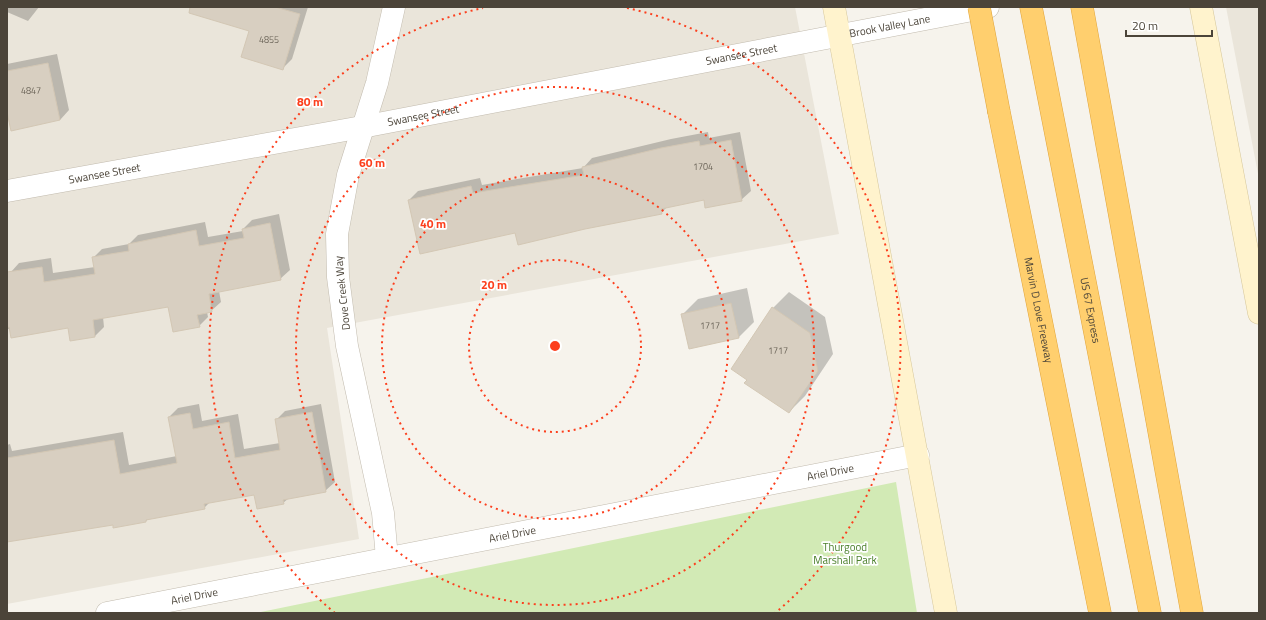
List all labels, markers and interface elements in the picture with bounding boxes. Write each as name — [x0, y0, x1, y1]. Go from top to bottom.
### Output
street label: Brook Valley Lane — [848, 10, 932, 41]
scale bar — [1126, 12, 1212, 38]
text: 20 m — [1132, 16, 1158, 35]
house number: 4855 — [259, 33, 279, 46]
street label: Swansee Street — [704, 40, 779, 69]
house number: 4847 — [21, 84, 41, 97]
text: 80 m — [297, 92, 323, 111]
street label: Swansee Street — [386, 101, 461, 130]
text: 60 m — [359, 153, 385, 172]
street label: Swansee Street — [67, 159, 142, 188]
house number: 1704 — [693, 160, 713, 173]
text: 40 m — [420, 214, 446, 233]
street label: Dove Creek Way — [330, 254, 354, 331]
street label: Marvin D Love Freeway — [1020, 256, 1058, 365]
text: 20 m — [481, 275, 507, 294]
street label: US 67 Express — [1076, 276, 1105, 344]
house number: 1717 — [700, 319, 720, 332]
centre of rings — [548, 339, 562, 353]
house number: 1717 — [768, 344, 788, 357]
street label: Ariel Drive — [806, 460, 856, 484]
street label: Ariel Drive — [488, 522, 538, 546]
park label: Thurgood Marshall Park — [813, 539, 878, 568]
street label: Ariel Drive — [170, 584, 220, 608]

